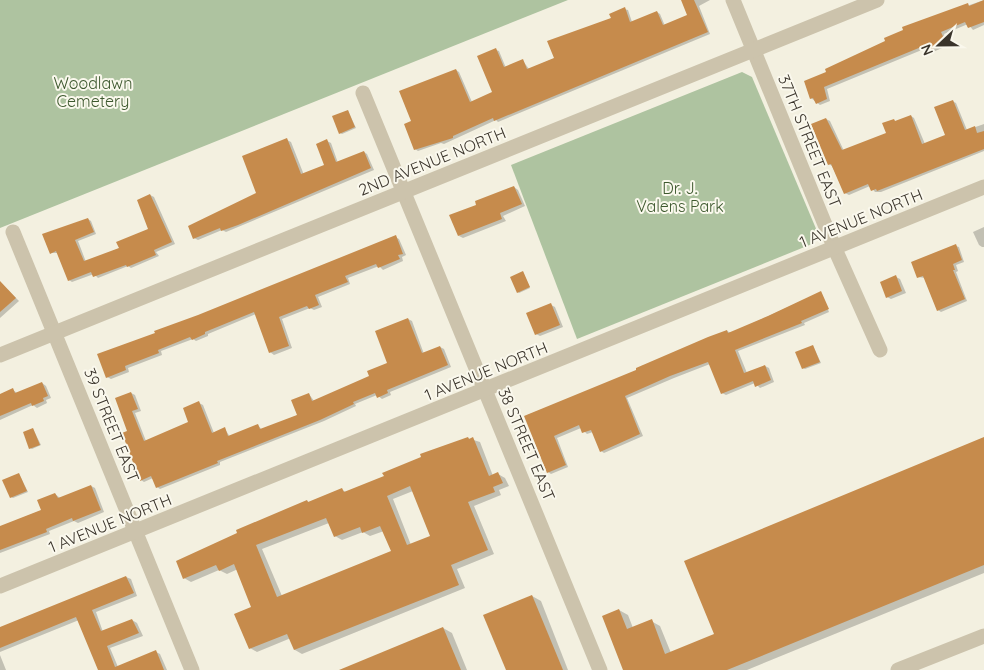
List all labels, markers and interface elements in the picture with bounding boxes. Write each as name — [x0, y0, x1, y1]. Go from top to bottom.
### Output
north arrow — [914, 20, 964, 70]
text: N — [917, 42, 937, 58]
street label: 37TH STREET EAST — [774, 72, 846, 211]
park label: Woodlawn Cemetery — [54, 73, 132, 111]
street label: 2ND AVENUE NORTH — [355, 122, 509, 200]
park label: Dr. J. Valens Park — [636, 178, 724, 216]
street label: 1 AVENUE NORTH — [797, 184, 925, 252]
street label: 1 AVENUE NORTH — [422, 337, 550, 405]
street label: 39 STREET EAST — [80, 365, 144, 485]
street label: 38 STREET EAST — [494, 384, 560, 504]
street label: 1 AVENUE NORTH — [46, 489, 174, 557]

